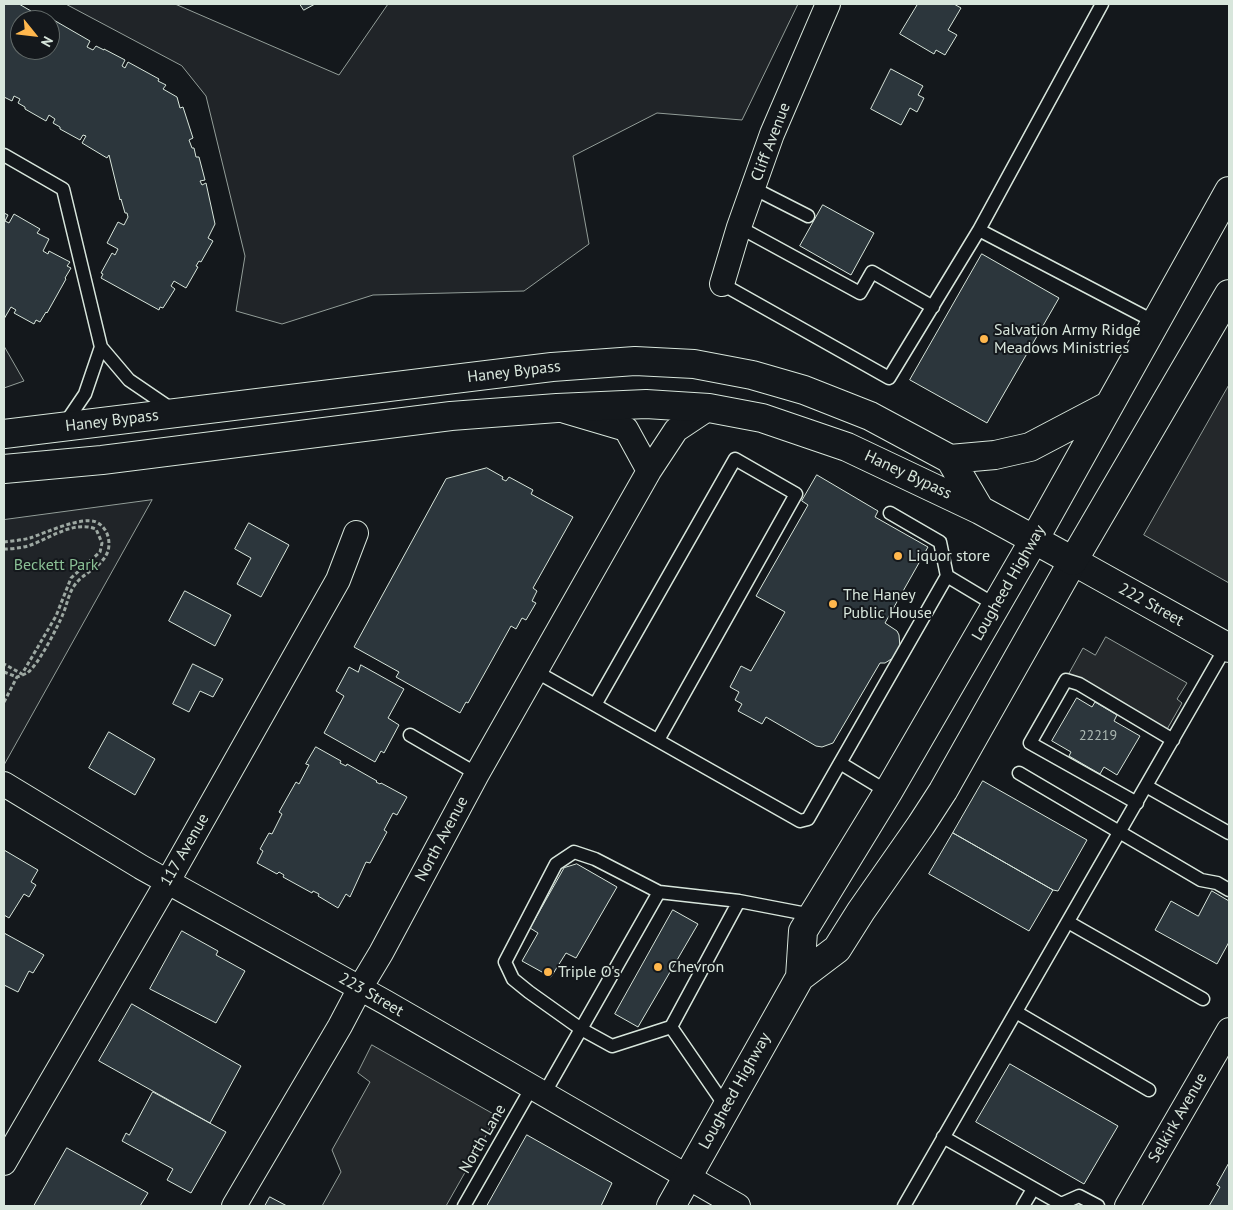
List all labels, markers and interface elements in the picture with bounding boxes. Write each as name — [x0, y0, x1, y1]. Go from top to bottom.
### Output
north arrow — [10, 10, 60, 60]
text: N — [37, 33, 57, 50]
street label: Cliff Avenue — [747, 100, 795, 184]
place label: Salvation Army Ridge Meadows Ministries — [994, 320, 1141, 358]
marker: Salvation Army Ridge Meadows Ministries — [978, 333, 990, 345]
street label: Haney Bypass — [466, 357, 562, 387]
street label: Haney Bypass — [64, 406, 160, 436]
street label: Haney Bypass — [861, 446, 955, 504]
street label: Lougheed Highway — [968, 522, 1050, 644]
place label: Liquor store — [908, 546, 990, 566]
marker: Liquor store — [892, 550, 904, 562]
park label: Beckett Park — [14, 555, 98, 575]
street label: 222 Street — [1115, 579, 1187, 631]
place label: The Haney Public House — [843, 585, 932, 623]
marker: The Haney Public House — [827, 598, 839, 610]
house number: 22219 — [1079, 728, 1117, 744]
street label: North Avenue — [412, 793, 472, 885]
street label: 117 Avenue — [157, 810, 213, 890]
place label: Chevron — [668, 957, 724, 977]
marker: Chevron — [652, 961, 664, 973]
place label: Triple O's — [558, 962, 620, 982]
marker: Triple O's — [542, 966, 554, 978]
street label: 223 Street — [335, 969, 407, 1021]
street label: Lougheed Highway — [695, 1029, 775, 1153]
street label: Selkirk Avenue — [1145, 1070, 1211, 1166]
street label: North Lane — [456, 1101, 510, 1177]

